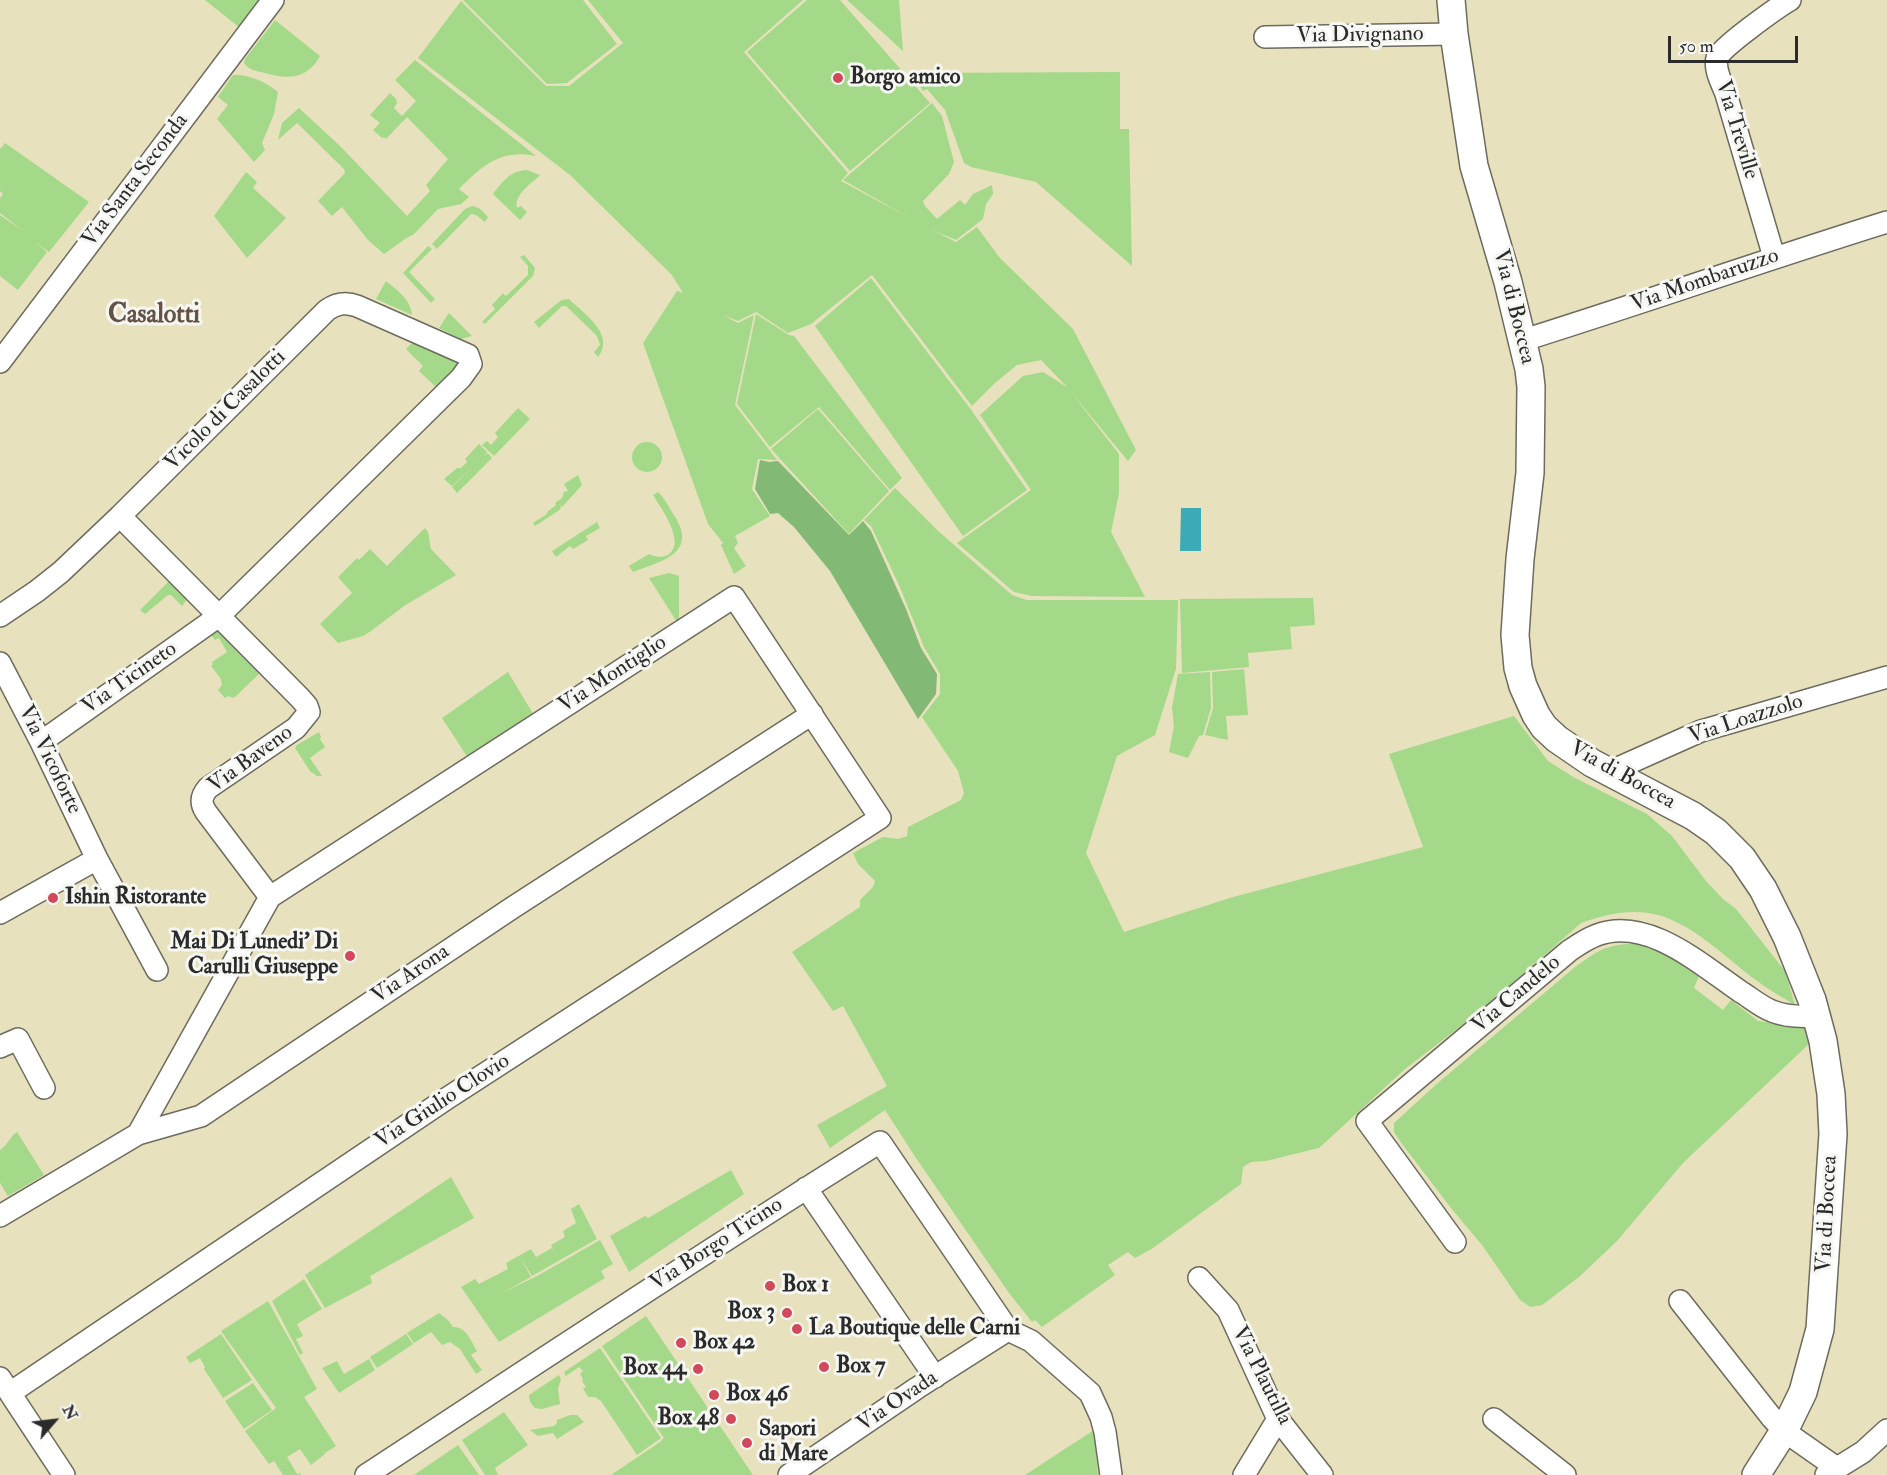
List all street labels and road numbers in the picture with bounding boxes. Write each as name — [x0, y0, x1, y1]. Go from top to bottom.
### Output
street label: Via Divignano — [1296, 22, 1424, 50]
street label: Via Treville — [1708, 77, 1764, 183]
street label: Via Santa Seconda — [77, 109, 195, 253]
street label: Via Mombaruzzo — [1628, 243, 1782, 319]
street label: Via di Boccea — [1486, 247, 1540, 367]
street label: Vicolo di Casalotti — [160, 345, 292, 477]
street label: Via Montiglio — [554, 630, 672, 720]
street label: Via Ticineto — [77, 637, 183, 721]
street label: Via Loazzolo — [1686, 689, 1806, 751]
street label: Via Vicoforte — [11, 701, 87, 819]
street label: Via Baveno — [203, 720, 299, 800]
street label: Via di Boccea — [1564, 736, 1680, 816]
street label: Via Arona — [367, 939, 455, 1011]
street label: Via Candelo — [1467, 950, 1567, 1040]
street label: Via Giulio Clovio — [371, 1049, 515, 1155]
street label: Via di Boccea — [1812, 1155, 1844, 1273]
street label: Via Borgo Ticino — [646, 1192, 788, 1298]
street label: Via Plautilla — [1225, 1322, 1297, 1430]
street label: Via Ovada — [853, 1366, 943, 1438]

